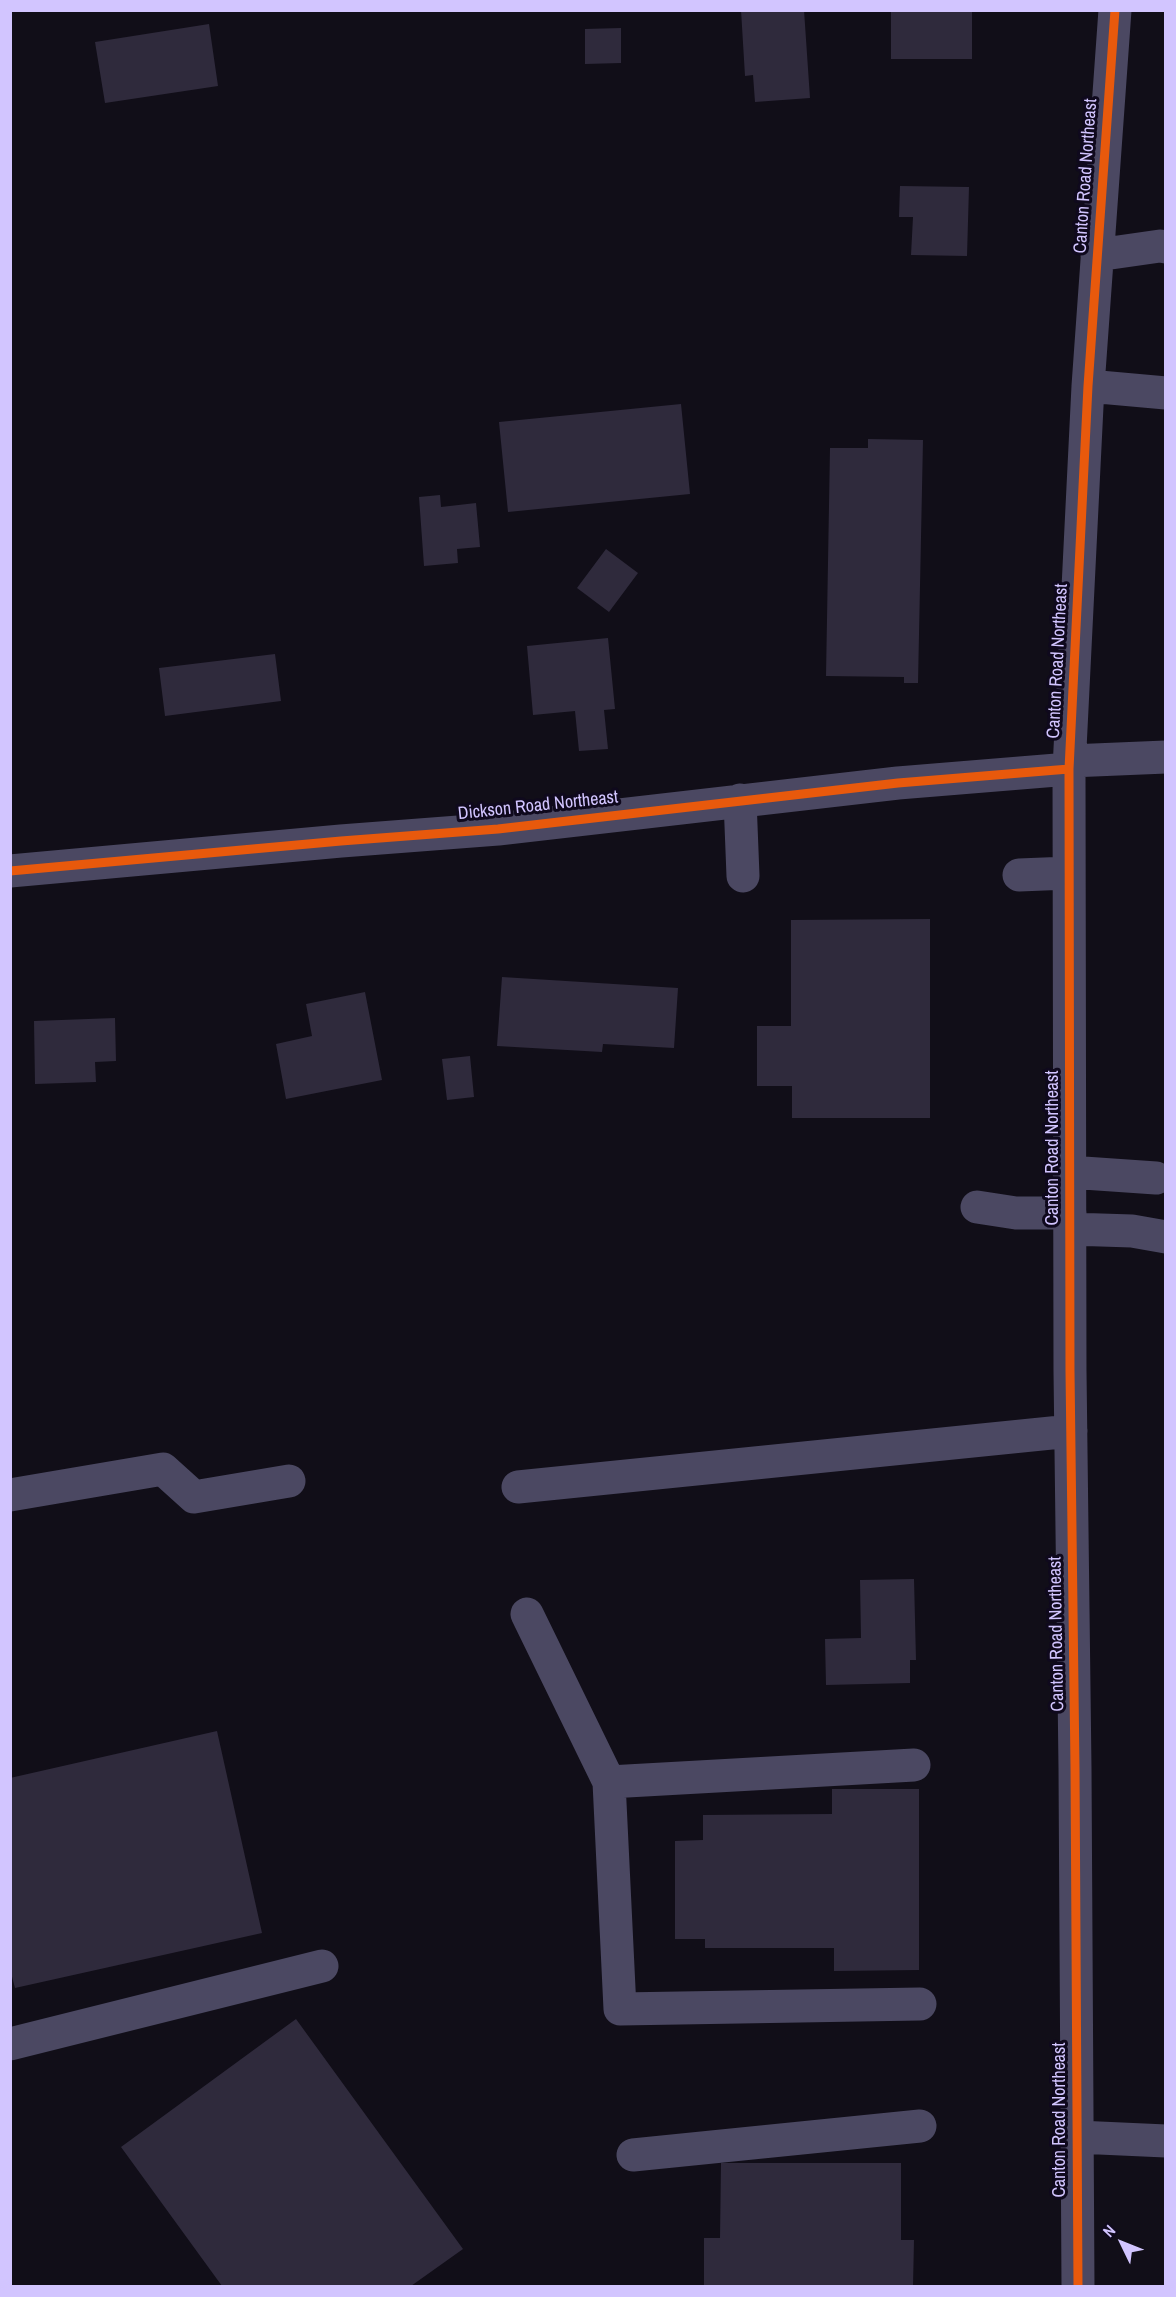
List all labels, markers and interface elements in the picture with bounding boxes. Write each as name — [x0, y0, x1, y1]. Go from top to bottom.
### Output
street label: Canton Road Northeast — [1070, 98, 1102, 254]
street label: Canton Road Northeast — [1043, 583, 1073, 739]
street label: Dickson Road Northeast — [457, 787, 619, 825]
street label: Canton Road Northeast — [1042, 1070, 1064, 1226]
street label: Canton Road Northeast — [1045, 1556, 1069, 1712]
street label: Canton Road Northeast — [1049, 2042, 1071, 2198]
north arrow — [1092, 2213, 1152, 2273]
text: N — [1098, 2220, 1120, 2242]

